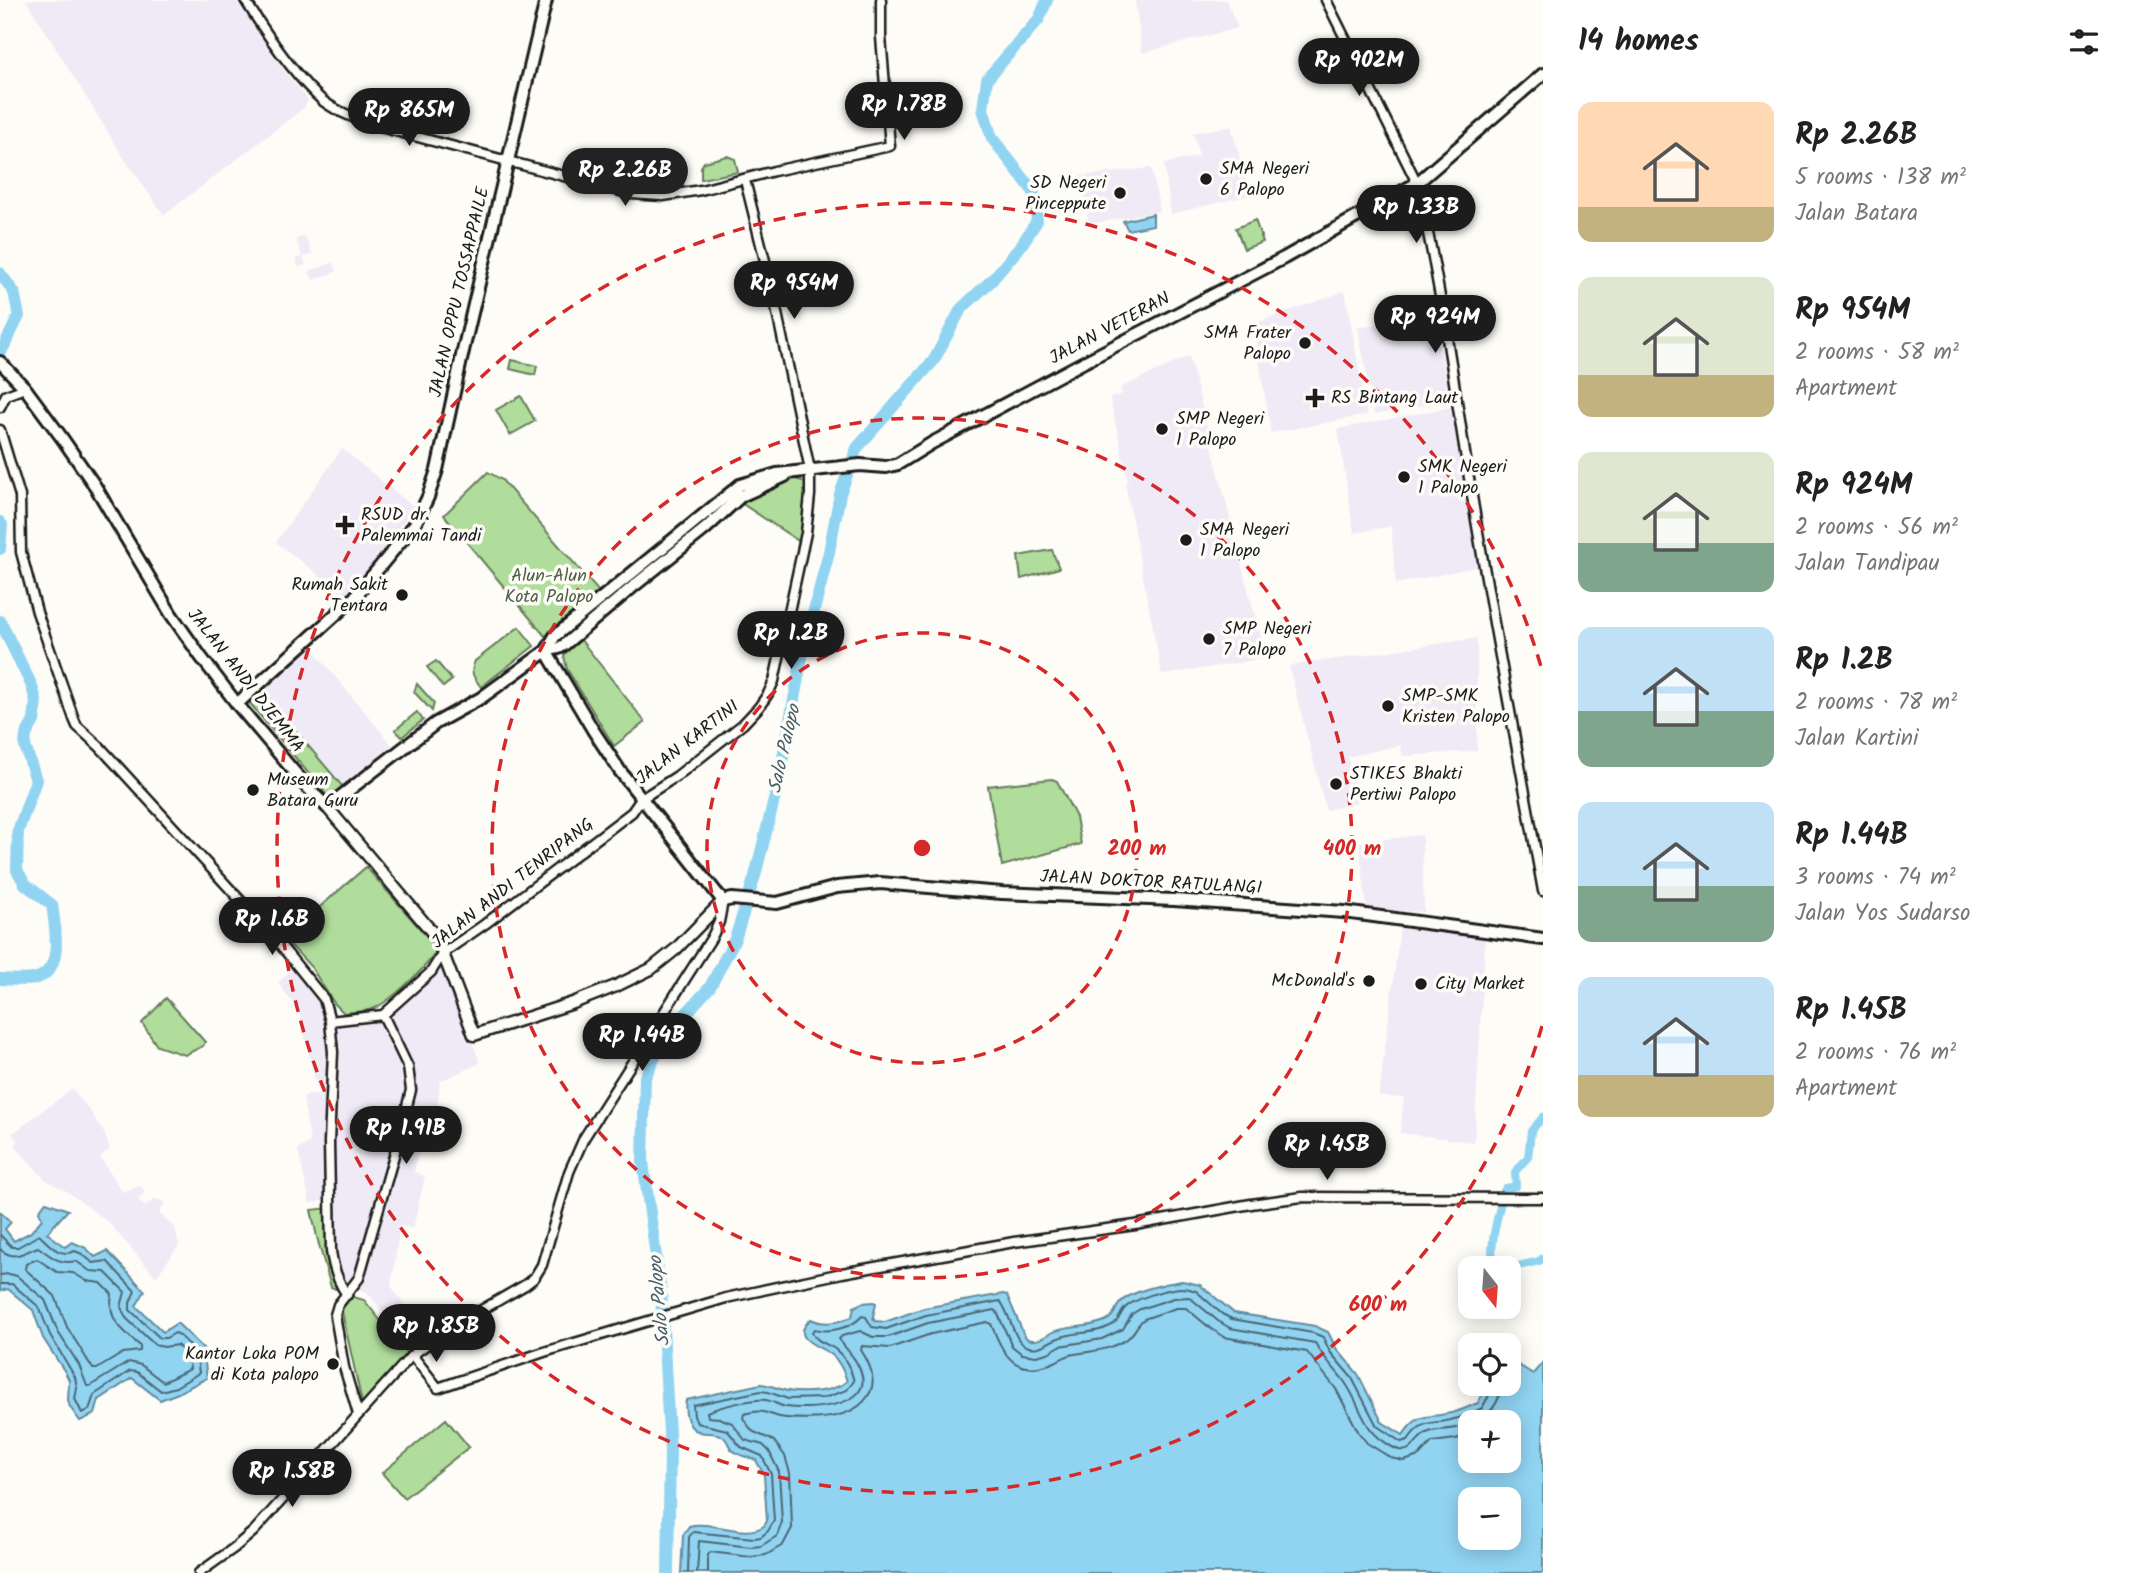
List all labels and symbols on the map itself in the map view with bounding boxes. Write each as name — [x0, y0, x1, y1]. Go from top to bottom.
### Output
pin: Rp 902M — [1294, 38, 1424, 98]
pin: Rp 1.78B — [832, 82, 976, 142]
pin: Rp 865M — [344, 88, 474, 148]
pin: Rp 2.26B — [553, 148, 697, 208]
place label: SMA Negeri 6 Palopo — [1220, 155, 1310, 205]
place label: SD Negeri Pinceppute — [1025, 169, 1107, 219]
marker: SMA Negeri 6 Palopo — [1198, 171, 1214, 187]
street label: JALAN OPPU TOSSAPPAILE — [422, 183, 498, 400]
marker: SD Negeri Pinceppute — [1112, 185, 1128, 201]
pin: Rp 1.33B — [1344, 186, 1488, 245]
pin: Rp 954M — [729, 262, 859, 321]
street label: JALAN VETERAN — [1044, 285, 1176, 373]
pin: Rp 924M — [1370, 296, 1500, 355]
place label: SMA Frater Palopo — [1204, 319, 1292, 369]
marker: SMA Frater Palopo — [1297, 335, 1313, 351]
place label: RS Bintang Laut — [1331, 384, 1459, 413]
marker: RS Bintang Laut — [1305, 388, 1325, 408]
place label: SMP Negeri 1 Palopo — [1176, 405, 1265, 455]
marker: SMP Negeri 1 Palopo — [1154, 421, 1170, 437]
place label: SMK Negeri 1 Palopo — [1418, 453, 1508, 503]
marker: SMK Negeri 1 Palopo — [1396, 469, 1412, 485]
place label: RSUD dr. Palemmai Tandi — [361, 501, 482, 551]
marker: RSUD dr. Palemmai Tandi — [335, 515, 355, 535]
place label: SMA Negeri 1 Palopo — [1200, 516, 1290, 566]
marker: SMA Negeri 1 Palopo — [1178, 532, 1194, 548]
park label: Alun-Alun Kota Palopo — [505, 562, 593, 612]
place label: Rumah Sakit Tentara — [292, 571, 389, 621]
marker: Rumah Sakit Tentara — [394, 587, 410, 603]
street label: JALAN ANDI DJEMMA — [179, 602, 311, 760]
pin: Rp 1.2B — [726, 612, 856, 671]
place label: SMP Negeri 7 Palopo — [1223, 615, 1312, 665]
marker: SMP Negeri 7 Palopo — [1201, 631, 1217, 647]
place label: SMP-SMK Kristen Palopo — [1402, 682, 1510, 732]
street label: JALAN KARTINI — [630, 693, 746, 793]
marker: SMP-SMK Kristen Palopo — [1380, 698, 1396, 714]
water label: Salo Palopo — [760, 700, 810, 796]
place label: STIKES Bhakti Pertiwi Palopo — [1350, 760, 1463, 810]
place label: Museum Batara Guru — [267, 766, 359, 816]
marker: STIKES Bhakti Pertiwi Palopo — [1328, 776, 1344, 792]
marker: Museum Batara Guru — [245, 782, 261, 798]
street label: JALAN ANDI TENRIPANG — [425, 811, 601, 957]
text: 200 m — [1107, 833, 1167, 866]
text: 400 m — [1323, 833, 1381, 866]
centre of rings — [910, 836, 934, 860]
street label: JALAN DOKTOR RATULANGI — [1039, 863, 1263, 903]
pin: Rp 1.6B — [207, 898, 337, 957]
place label: McDonald's — [1271, 967, 1355, 996]
place label: City Market — [1435, 970, 1526, 999]
marker: McDonald's — [1361, 973, 1377, 989]
marker: City Market — [1413, 976, 1429, 992]
pin: Rp 1.44B — [570, 1014, 714, 1073]
pin: Rp 1.91B — [334, 1106, 478, 1166]
pin: Rp 1.45B — [1255, 1122, 1399, 1182]
water label: Salo Palopo — [641, 1253, 679, 1347]
north arrow — [1458, 1256, 1521, 1320]
text: 600 m — [1349, 1289, 1407, 1322]
pin: Rp 1.85B — [364, 1304, 508, 1364]
place label: Kantor Loka POM di Kota palopo — [185, 1340, 320, 1390]
marker: Kantor Loka POM di Kota palopo — [325, 1356, 341, 1372]
pin: Rp 1.58B — [220, 1450, 364, 1509]

